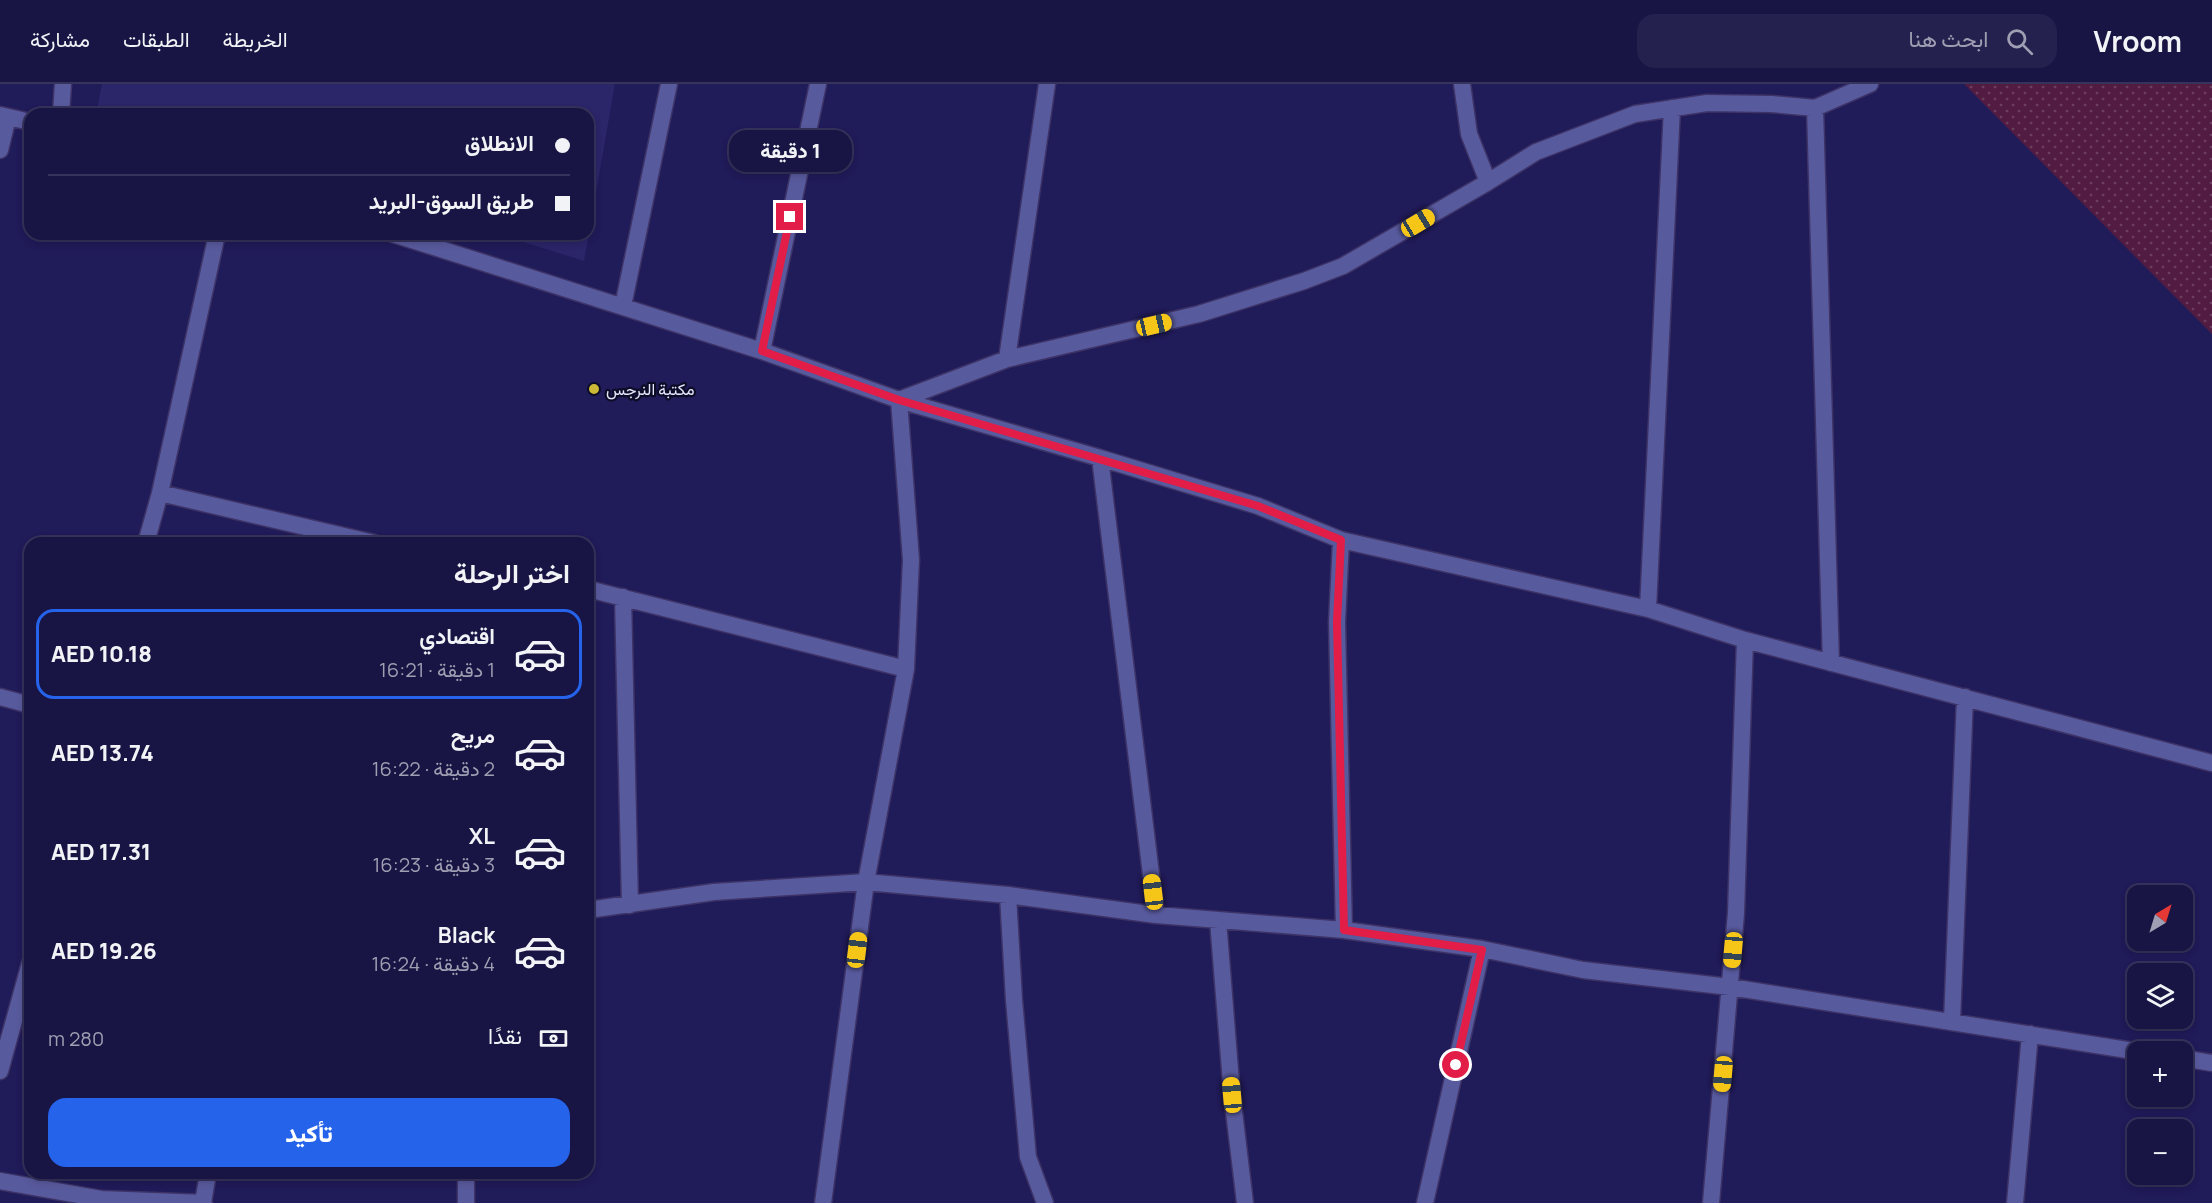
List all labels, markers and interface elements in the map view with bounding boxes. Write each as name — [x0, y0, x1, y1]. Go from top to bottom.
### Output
search box — [1637, 14, 2057, 68]
text: Vroom — [2093, 22, 2182, 60]
text: ابحث هنا — [1909, 24, 1988, 54]
text: مشاركة — [30, 25, 90, 53]
text: الطبقات — [123, 25, 190, 53]
text: الخريطة — [223, 25, 288, 53]
icon: search — [2003, 25, 2036, 58]
text: الانطلاق — [465, 128, 534, 158]
callout: 1 دقيقة — [728, 130, 852, 172]
text: 1 دقيقة — [760, 137, 821, 164]
text: طريق السوق-البريد — [369, 186, 534, 216]
route end — [776, 203, 803, 230]
car — [1398, 206, 1438, 240]
car — [1134, 312, 1174, 338]
place label: مكتبة النرجس — [606, 378, 695, 400]
marker: مكتبة النرجس — [587, 382, 601, 396]
text: اختر الرحلة — [454, 554, 570, 591]
text: اقتصادي — [419, 621, 495, 651]
icon: car — [513, 627, 567, 681]
text: AED 10.18 — [51, 639, 152, 669]
text: 1 دقيقة · 16:21 — [379, 656, 495, 683]
text: مريح — [451, 720, 495, 750]
icon: car — [513, 726, 567, 780]
text: AED 13.74 — [51, 738, 154, 768]
text: 2 دقيقة · 16:22 — [372, 755, 495, 782]
text: XL — [469, 821, 495, 851]
icon: car — [513, 825, 567, 879]
text: AED 17.31 — [51, 837, 151, 867]
text: 3 دقيقة · 16:23 — [372, 851, 495, 878]
car — [1142, 873, 1164, 911]
north arrow — [2127, 885, 2193, 951]
map controls — [2127, 885, 2193, 1185]
text: Black — [438, 920, 495, 950]
icon: car — [513, 924, 567, 978]
car — [846, 931, 868, 969]
car — [1722, 931, 1744, 969]
text: AED 19.26 — [51, 936, 157, 966]
text: 4 دقيقة · 16:24 — [371, 950, 495, 977]
button: layers — [2127, 963, 2193, 1029]
text: نقدًا — [488, 1021, 522, 1051]
icon: cash — [537, 1022, 570, 1055]
text: 280 m — [48, 1025, 104, 1052]
button: + — [2127, 1041, 2193, 1107]
route start — [1442, 1051, 1469, 1078]
car — [1712, 1055, 1734, 1093]
car — [1221, 1076, 1243, 1114]
button: تأكيد — [48, 1098, 570, 1167]
button: − — [2127, 1119, 2193, 1185]

